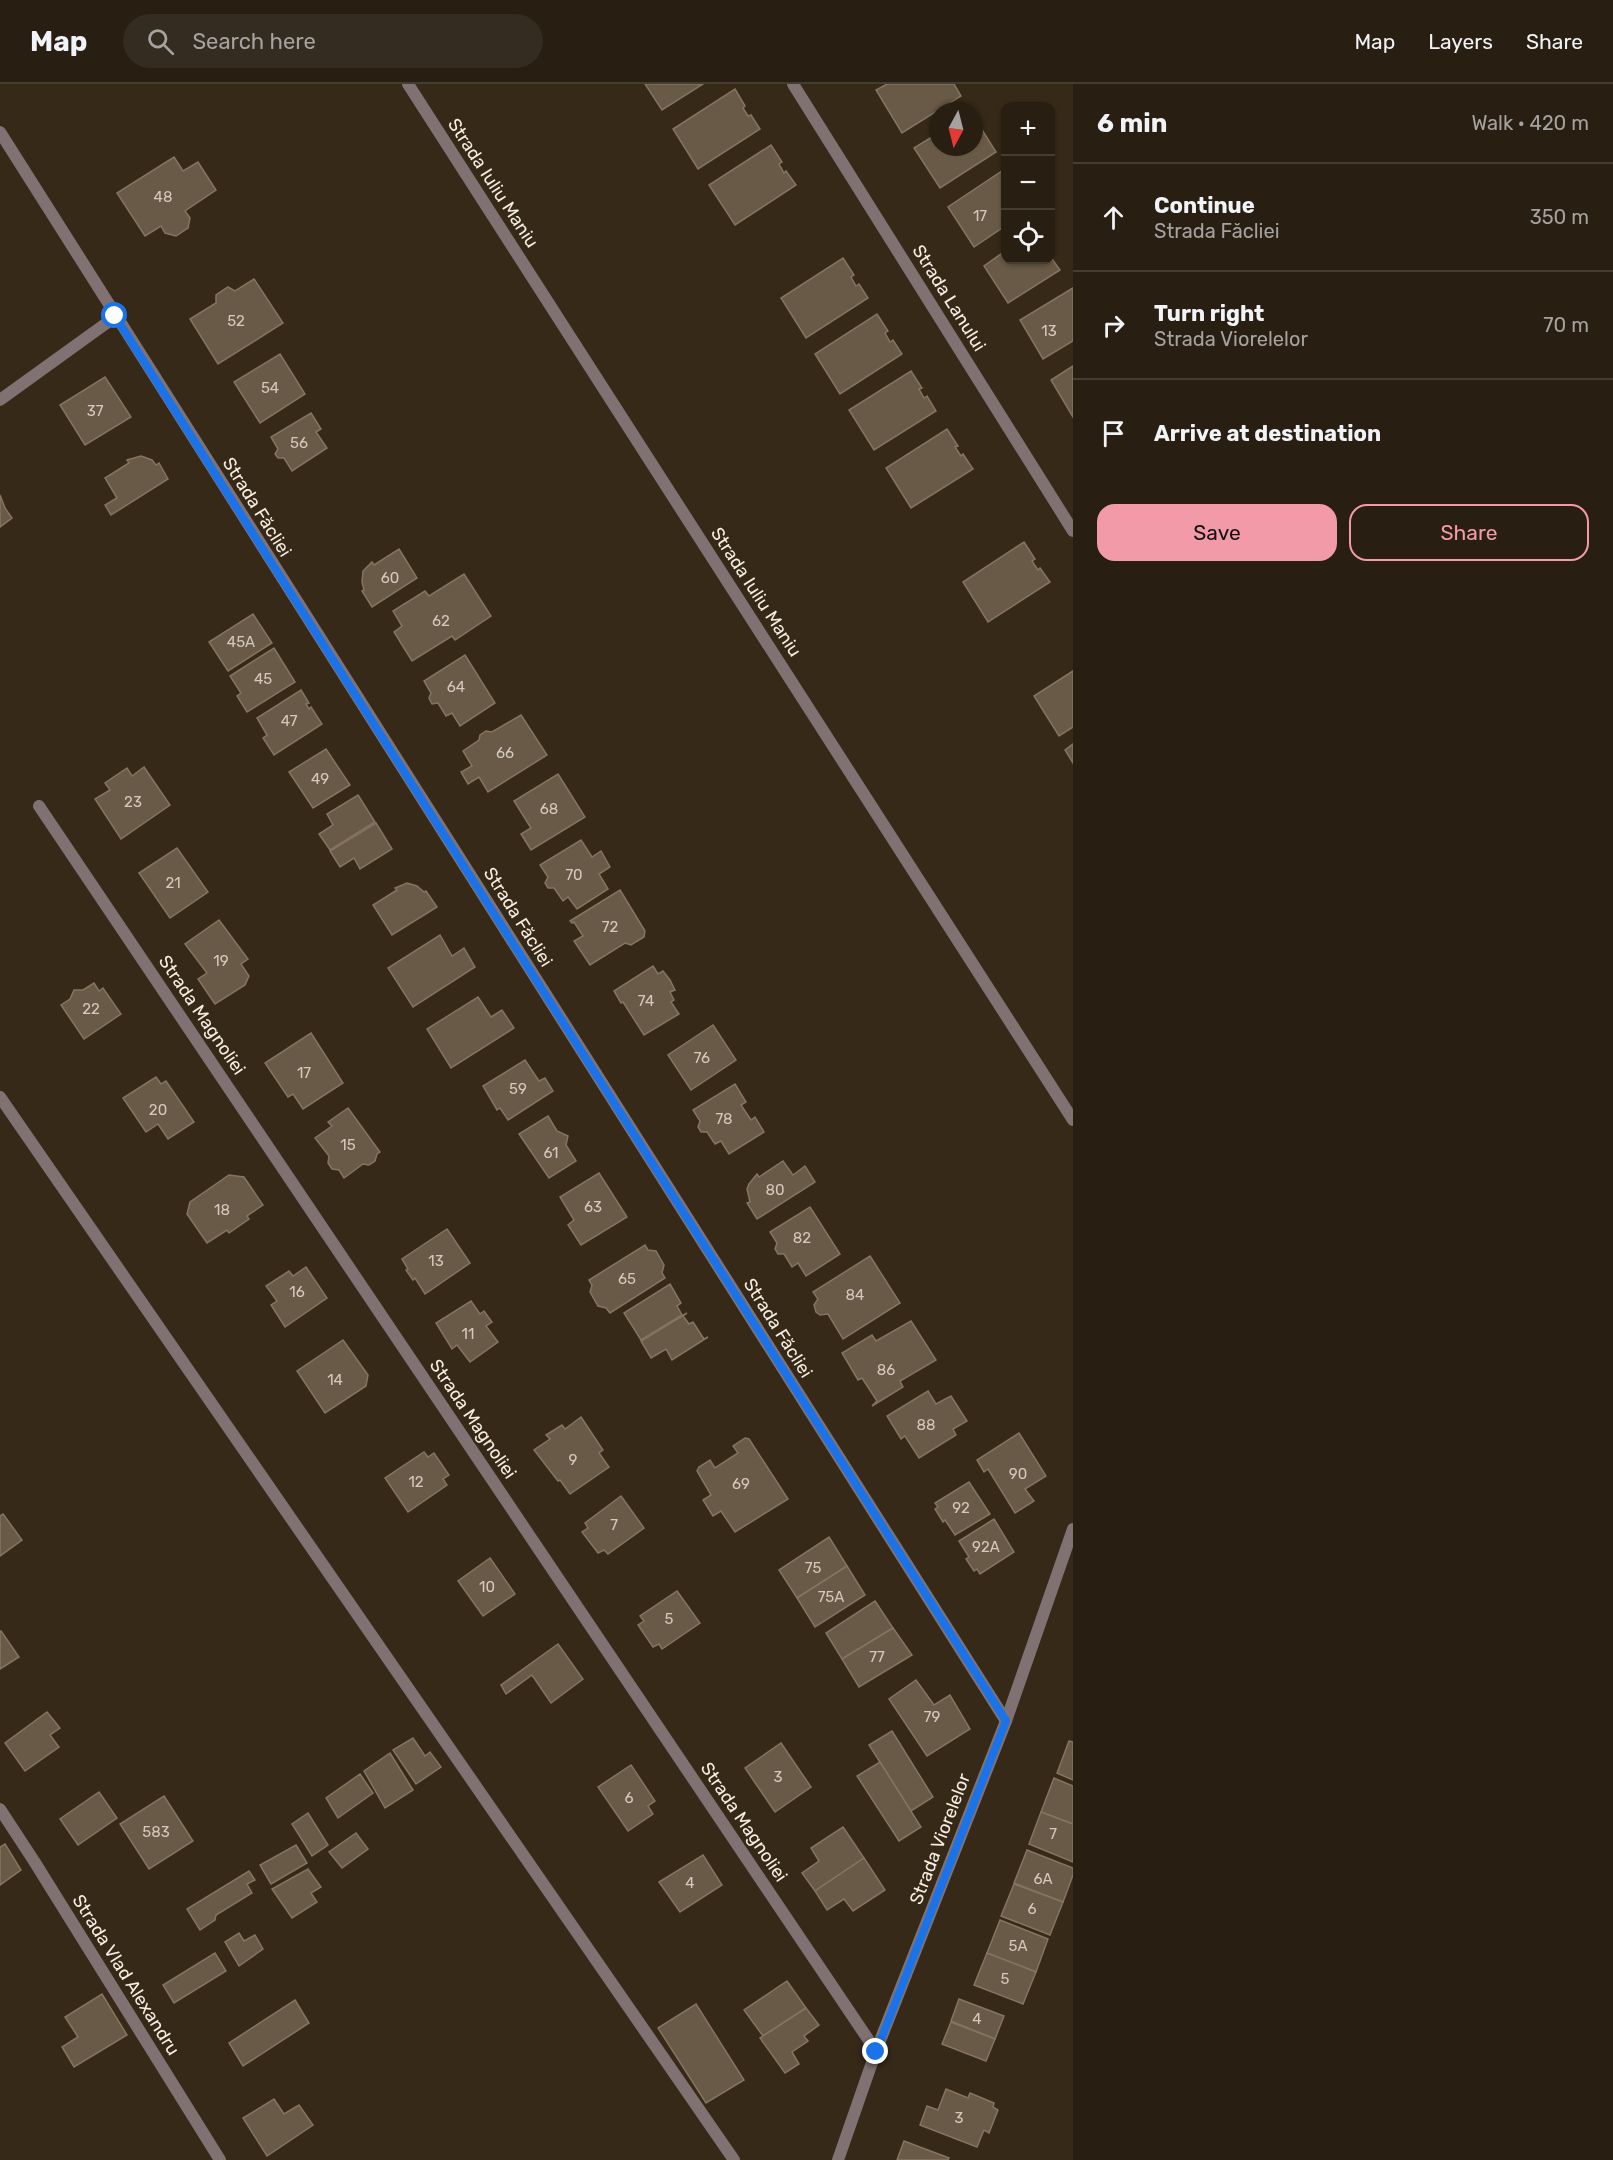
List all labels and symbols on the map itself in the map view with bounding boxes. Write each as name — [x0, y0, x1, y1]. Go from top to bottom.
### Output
north arrow — [929, 102, 983, 156]
street label: Strada Iuliu Maniu — [443, 114, 543, 252]
house number: 48 — [154, 188, 172, 206]
house number: 17 — [973, 207, 987, 225]
street label: Strada Lanului — [908, 241, 990, 355]
route start — [101, 302, 127, 328]
house number: 52 — [227, 312, 245, 330]
house number: 13 — [1041, 322, 1057, 340]
house number: 54 — [261, 379, 279, 397]
house number: 37 — [87, 402, 104, 420]
house number: 56 — [290, 434, 308, 452]
street label: Strada Făcliei — [218, 453, 296, 561]
street label: Strada Iuliu Maniu — [706, 523, 806, 661]
house number: 60 — [381, 569, 399, 587]
house number: 62 — [432, 612, 450, 630]
house number: 45A — [227, 633, 255, 651]
house number: 45 — [254, 670, 272, 688]
house number: 64 — [447, 678, 465, 696]
house number: 47 — [281, 712, 298, 730]
house number: 66 — [496, 744, 514, 762]
house number: 49 — [311, 770, 329, 788]
house number: 23 — [124, 793, 142, 811]
house number: 68 — [540, 800, 558, 818]
street label: Strada Făcliei — [479, 863, 557, 971]
house number: 70 — [565, 866, 583, 884]
house number: 21 — [165, 874, 181, 892]
house number: 72 — [602, 918, 618, 936]
street label: Strada Magnoliei — [154, 951, 250, 1079]
house number: 19 — [213, 952, 229, 970]
house number: 74 — [638, 992, 654, 1010]
house number: 22 — [82, 1000, 100, 1018]
house number: 76 — [694, 1049, 710, 1067]
house number: 17 — [297, 1064, 311, 1082]
house number: 59 — [509, 1080, 527, 1098]
house number: 20 — [149, 1101, 167, 1119]
house number: 78 — [715, 1110, 733, 1128]
house number: 15 — [340, 1136, 356, 1154]
house number: 61 — [543, 1144, 559, 1162]
house number: 80 — [765, 1181, 785, 1199]
house number: 63 — [584, 1198, 602, 1216]
house number: 18 — [214, 1201, 230, 1219]
house number: 82 — [793, 1229, 811, 1247]
house number: 13 — [428, 1252, 444, 1270]
house number: 65 — [618, 1270, 636, 1288]
street label: Strada Făcliei — [739, 1274, 817, 1382]
house number: 16 — [289, 1283, 305, 1301]
house number: 84 — [846, 1286, 864, 1304]
house number: 11 — [462, 1325, 474, 1343]
street label: Strada Magnoliei — [425, 1355, 521, 1483]
house number: 86 — [877, 1361, 895, 1379]
house number: 14 — [327, 1371, 343, 1389]
house number: 88 — [916, 1416, 936, 1434]
house number: 9 — [569, 1451, 578, 1469]
house number: 90 — [1009, 1465, 1027, 1483]
house number: 12 — [408, 1473, 424, 1491]
house number: 69 — [732, 1475, 750, 1493]
house number: 92 — [952, 1499, 970, 1517]
house number: 7 — [610, 1516, 618, 1534]
house number: 92A — [972, 1538, 1000, 1556]
house number: 75 — [805, 1559, 821, 1577]
house number: 10 — [479, 1578, 495, 1596]
house number: 75A — [818, 1588, 844, 1606]
house number: 5 — [665, 1610, 674, 1628]
house number: 77 — [869, 1648, 885, 1666]
house number: 79 — [924, 1708, 940, 1726]
street label: Strada Magnoliei — [696, 1758, 792, 1886]
house number: 3 — [773, 1768, 783, 1786]
street label: Strada Viorelelor — [905, 1770, 975, 1908]
house number: 6 — [624, 1789, 634, 1807]
house number: 583 — [142, 1823, 170, 1841]
house number: 7 — [1049, 1825, 1057, 1843]
house number: 6A — [1033, 1870, 1053, 1888]
house number: 4 — [685, 1874, 695, 1892]
street label: Strada Vlad Alexandru — [68, 1891, 184, 2059]
house number: 6 — [1027, 1900, 1037, 1918]
house number: 5A — [1009, 1937, 1027, 1955]
house number: 5 — [1001, 1970, 1010, 1988]
house number: 4 — [972, 2010, 982, 2028]
route end — [862, 2038, 888, 2064]
house number: 3 — [954, 2109, 964, 2127]

